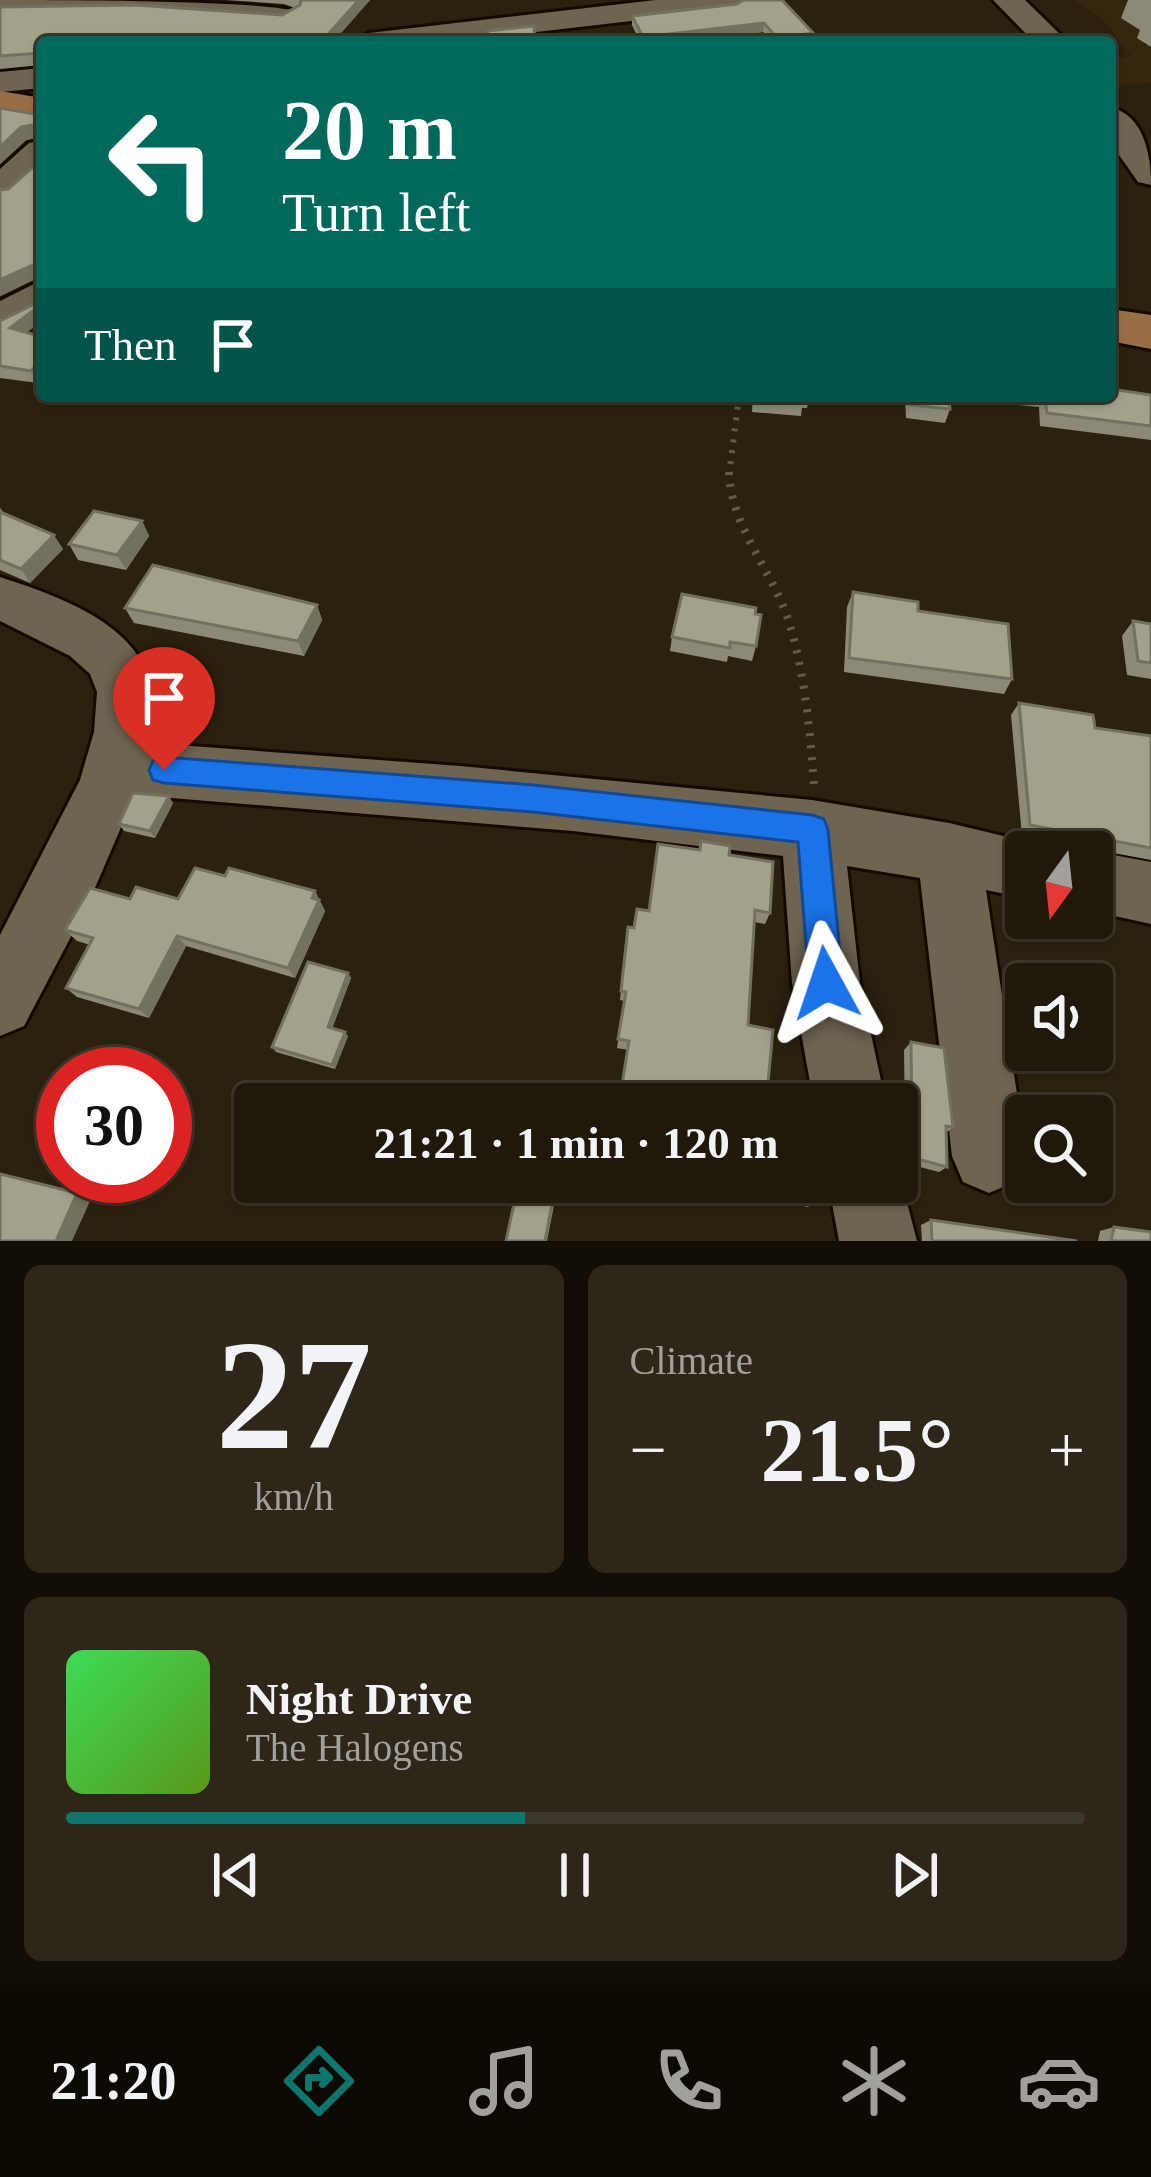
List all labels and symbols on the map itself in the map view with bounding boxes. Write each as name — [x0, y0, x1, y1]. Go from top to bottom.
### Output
pin — [113, 647, 215, 770]
north arrow — [1005, 831, 1113, 939]
position arrow — [763, 920, 889, 1046]
speed limit sign: 30 — [36, 1047, 192, 1203]

